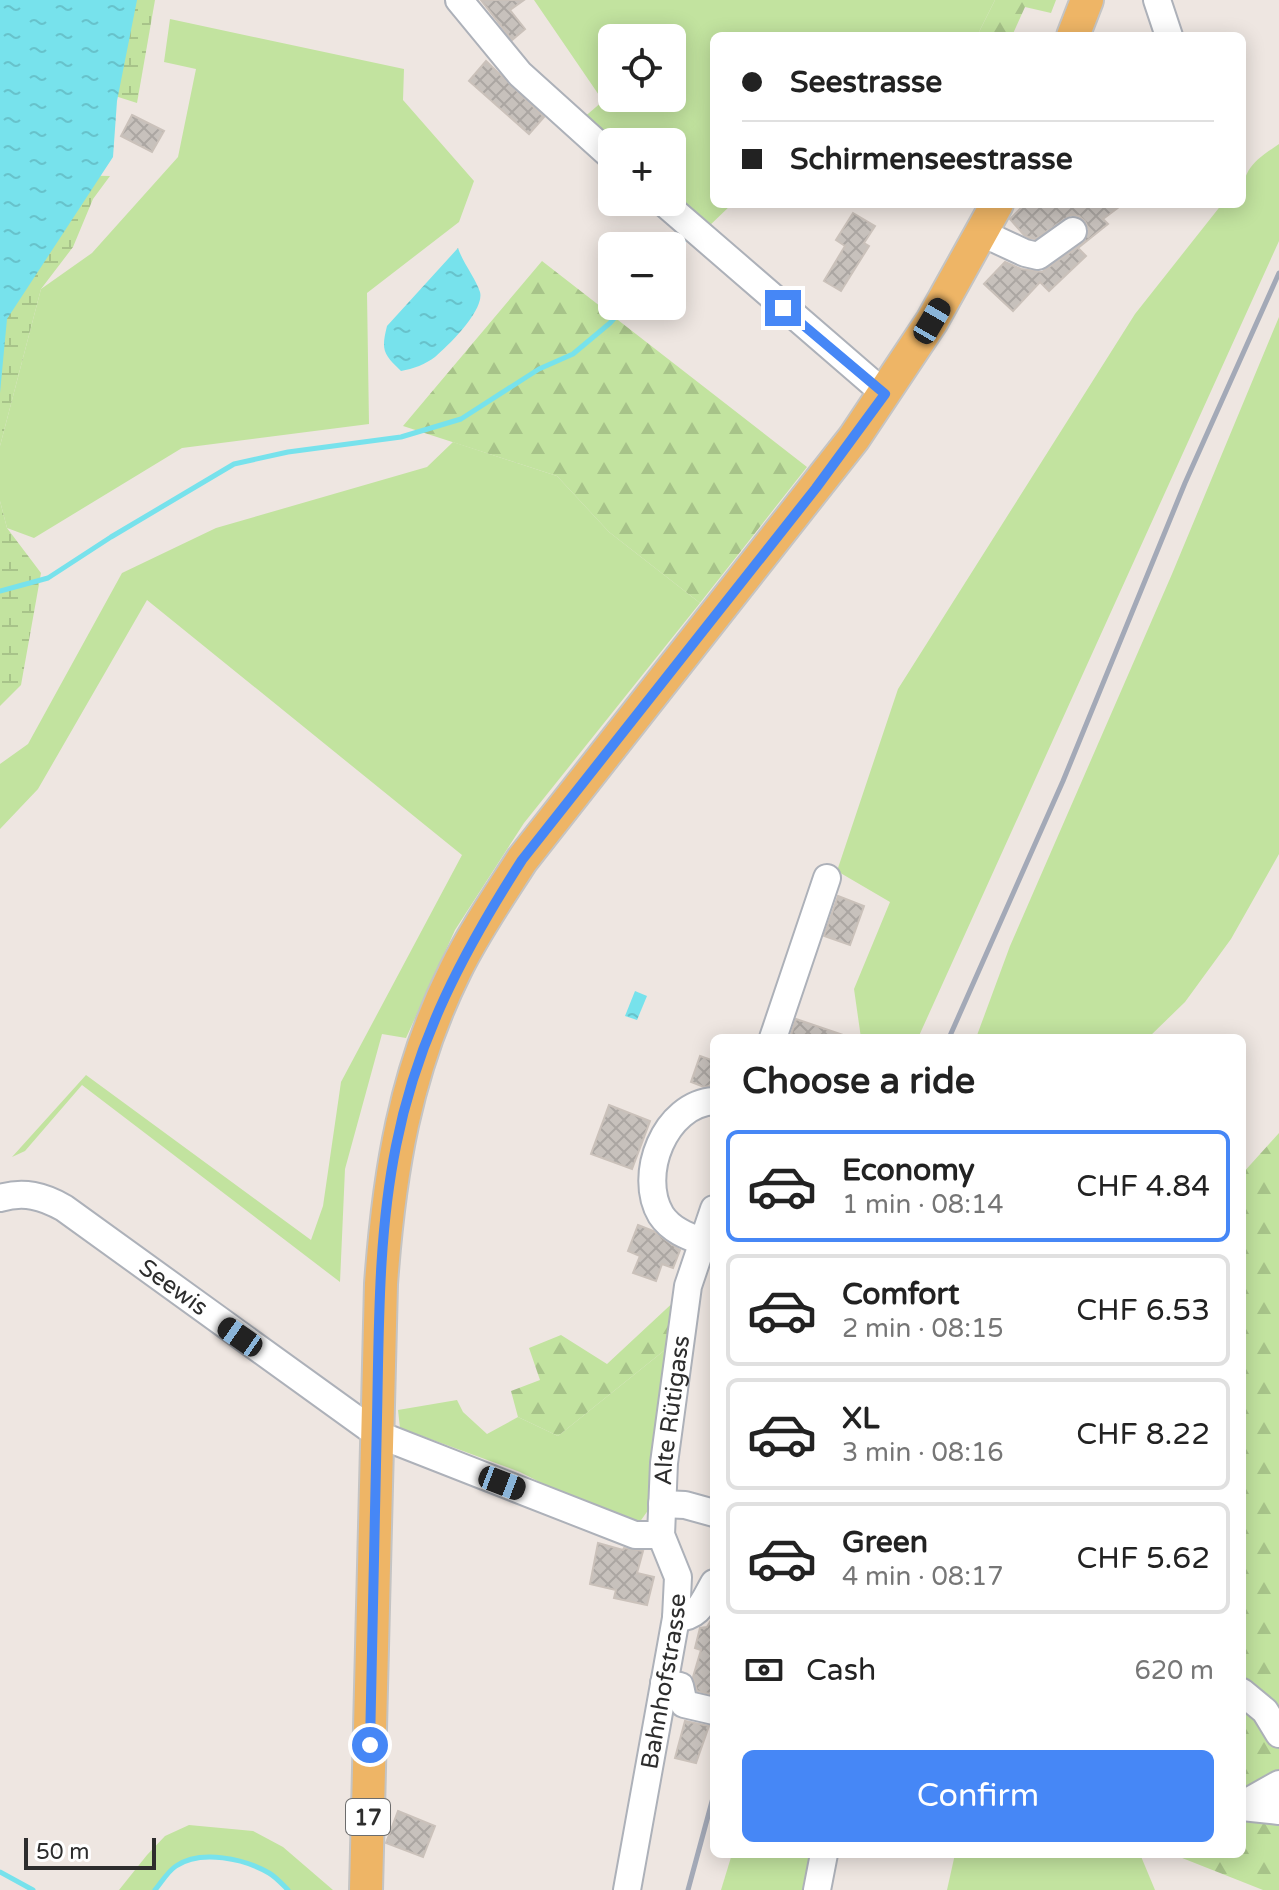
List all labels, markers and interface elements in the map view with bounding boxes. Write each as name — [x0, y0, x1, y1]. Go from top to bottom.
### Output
map controls — [598, 24, 686, 320]
button: locate — [598, 24, 686, 112]
text: Seestrasse — [790, 64, 942, 101]
button: + — [598, 128, 686, 216]
text: Schirmenseestrasse — [790, 141, 1073, 178]
button: − — [598, 232, 686, 320]
route end — [765, 290, 801, 326]
car — [910, 294, 954, 348]
text: Choose a ride — [742, 1060, 975, 1103]
icon: car — [746, 1150, 818, 1222]
text: Economy — [842, 1152, 975, 1189]
text: CHF 4.84 — [1076, 1168, 1210, 1205]
text: 1 min · 08:14 — [842, 1189, 1004, 1220]
street label: Seewis — [133, 1253, 214, 1322]
icon: car — [746, 1274, 818, 1346]
text: Comfort — [842, 1276, 960, 1313]
text: CHF 6.53 — [1076, 1292, 1210, 1329]
car — [213, 1313, 267, 1361]
text: 2 min · 08:15 — [842, 1313, 1004, 1344]
street label: Alte Rütigass — [649, 1333, 696, 1486]
icon: car — [746, 1398, 818, 1470]
text: XL — [842, 1400, 879, 1437]
text: CHF 8.22 — [1076, 1416, 1210, 1453]
text: 3 min · 08:16 — [842, 1437, 1004, 1468]
car — [475, 1463, 529, 1503]
icon: car — [746, 1522, 818, 1594]
text: Green — [842, 1524, 928, 1561]
text: CHF 5.62 — [1076, 1540, 1210, 1577]
text: 4 min · 08:17 — [842, 1561, 1004, 1592]
street label: Bahnhofstrasse — [635, 1593, 692, 1771]
icon: cash — [742, 1648, 786, 1692]
text: Cash — [806, 1652, 876, 1689]
text: 620 m — [1134, 1655, 1214, 1686]
route start — [352, 1727, 388, 1763]
button: Confirm — [742, 1750, 1214, 1842]
road number: 17 — [346, 1799, 390, 1835]
scale bar — [24, 1834, 156, 1870]
text: 50 m — [36, 1839, 90, 1865]

